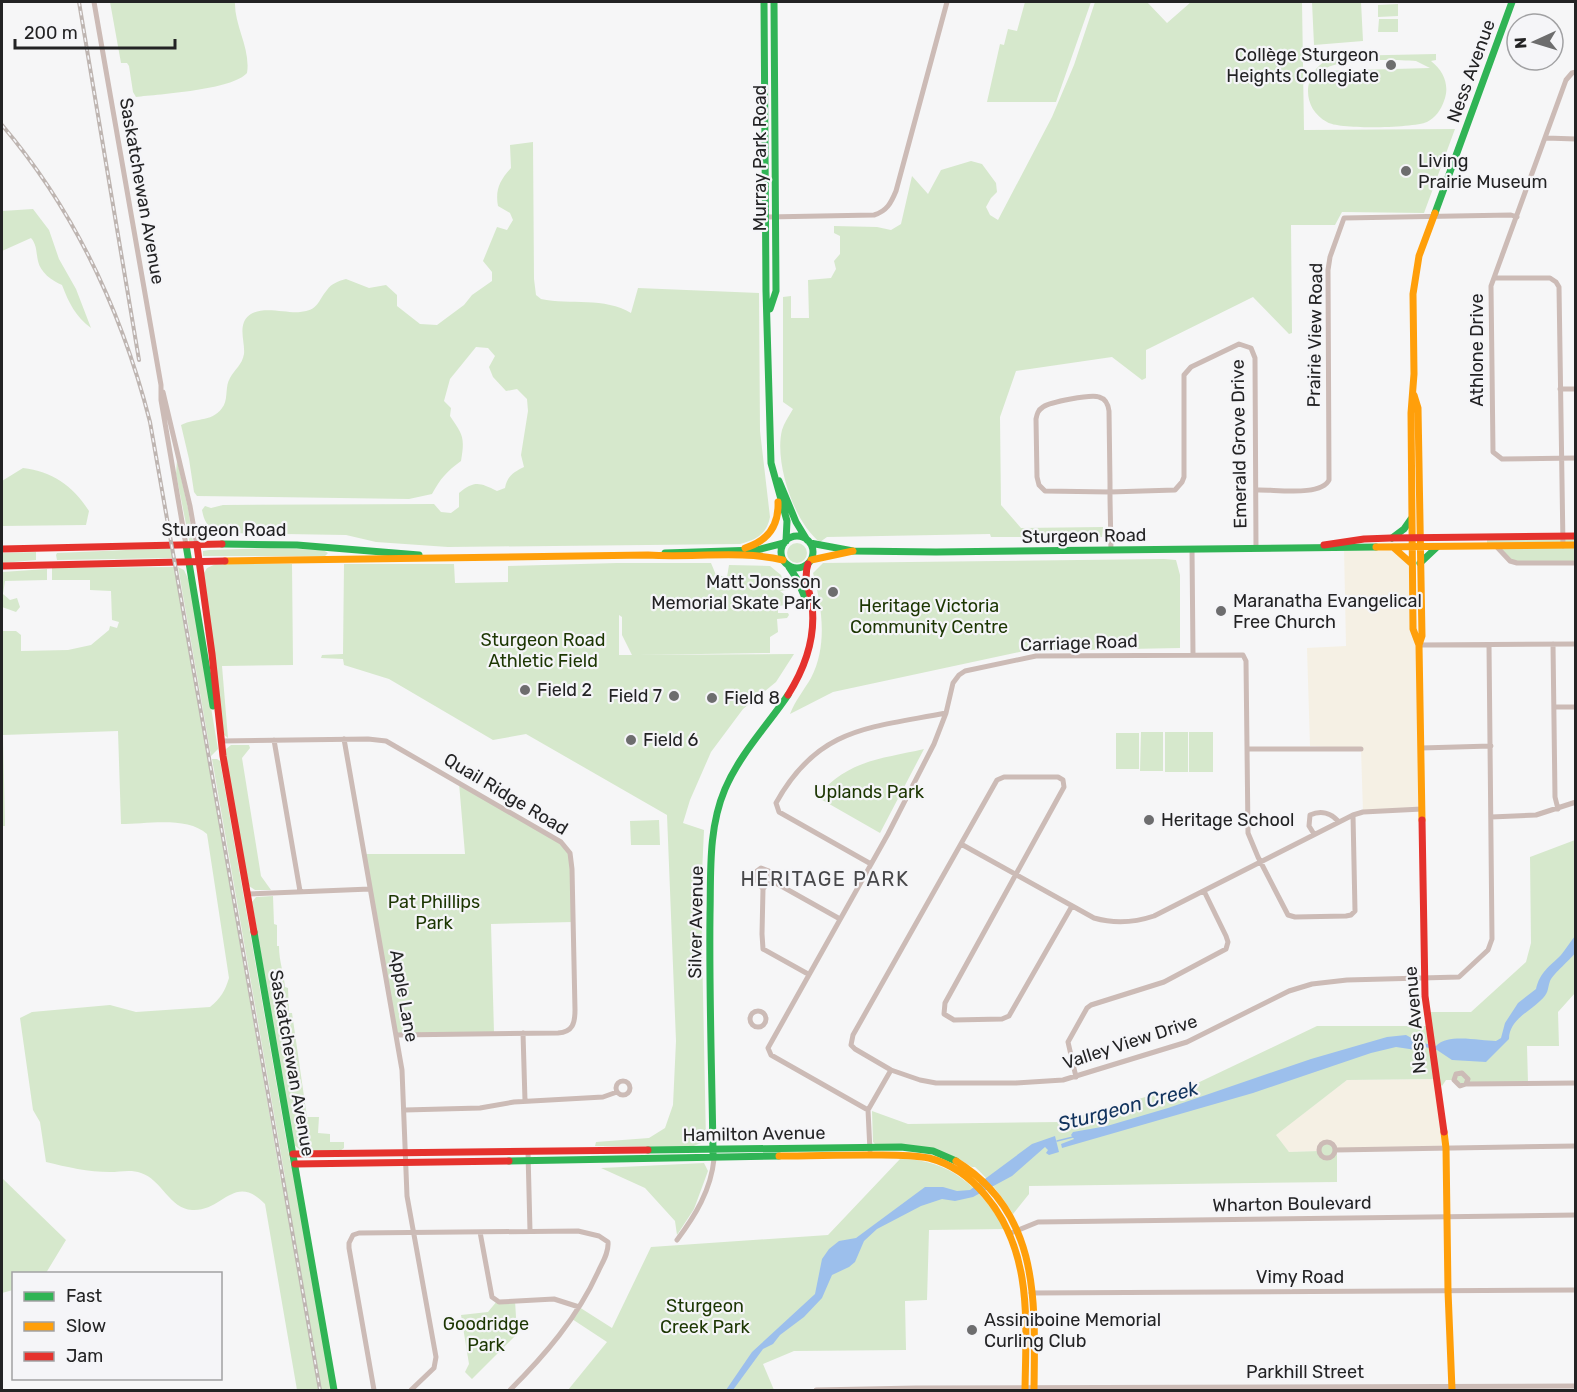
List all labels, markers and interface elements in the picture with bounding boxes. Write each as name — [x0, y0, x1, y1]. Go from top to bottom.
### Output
scale bar — [15, 12, 176, 50]
north arrow — [1505, 12, 1565, 72]
street label: Ness Avenue — [1442, 17, 1500, 125]
text: 200 m — [24, 22, 78, 44]
text: N — [1511, 37, 1530, 49]
place label: Collège Sturgeon Heights Collegiate — [1226, 44, 1379, 87]
marker: Collège Sturgeon Heights Collegiate — [1384, 58, 1398, 72]
street label: Murray Park Road — [749, 85, 771, 231]
street label: Saskatchewan Avenue — [115, 96, 169, 286]
place label: Living Prairie Museum — [1418, 150, 1547, 193]
marker: Living Prairie Museum — [1399, 164, 1413, 178]
street label: Prairie View Road — [1303, 262, 1327, 408]
street label: Athlone Drive — [1466, 294, 1488, 407]
street label: Emerald Grove Drive — [1227, 359, 1251, 529]
street label: Sturgeon Road — [162, 519, 286, 541]
street label: Sturgeon Road — [1021, 524, 1147, 548]
place label: Matt Jonsson Memorial Skate Park — [651, 571, 822, 614]
marker: Matt Jonsson Memorial Skate Park — [826, 585, 840, 599]
place label: Maranatha Evangelical Free Church — [1233, 590, 1422, 633]
park label: Heritage Victoria Community Centre — [850, 595, 1008, 638]
marker: Maranatha Evangelical Free Church — [1214, 604, 1228, 618]
park label: Sturgeon Road Athletic Field — [481, 629, 605, 672]
street label: Carriage Road — [1020, 630, 1138, 656]
place label: Field 2 — [537, 679, 592, 701]
marker: Field 2 — [518, 683, 532, 697]
place label: Field 7 — [608, 685, 662, 707]
place label: Field 8 — [724, 687, 780, 709]
marker: Field 7 — [667, 689, 681, 703]
marker: Field 8 — [705, 691, 719, 705]
place label: Field 6 — [643, 729, 698, 751]
marker: Field 6 — [624, 733, 638, 747]
street label: Quail Ridge Road — [440, 748, 572, 840]
park label: Uplands Park — [814, 781, 925, 803]
place label: Heritage School — [1161, 809, 1294, 831]
marker: Heritage School — [1142, 813, 1156, 827]
street label: Silver Avenue — [684, 865, 708, 979]
district label: HERITAGE PARK — [741, 867, 909, 891]
park label: Pat Phillips Park — [388, 891, 480, 934]
street label: Apple Lane — [385, 948, 423, 1044]
street label: Ness Avenue — [1399, 965, 1431, 1075]
street label: Saskatchewan Avenue — [265, 968, 319, 1158]
street label: Valley View Drive — [1060, 1010, 1200, 1074]
water label: Sturgeon Creek — [1055, 1076, 1202, 1136]
street label: Hamilton Avenue — [682, 1122, 826, 1146]
street label: Wharton Boulevard — [1212, 1192, 1372, 1216]
street label: Vimy Road — [1256, 1266, 1344, 1288]
legend — [12, 1272, 222, 1380]
text: Fast — [66, 1285, 102, 1307]
park label: Sturgeon Creek Park — [660, 1295, 751, 1338]
place label: Assiniboine Memorial Curling Club — [984, 1309, 1161, 1352]
park label: Goodridge Park — [443, 1313, 529, 1356]
text: Slow — [66, 1315, 106, 1337]
marker: Assiniboine Memorial Curling Club — [965, 1323, 979, 1337]
text: Jam — [66, 1345, 103, 1367]
street label: Parkhill Street — [1246, 1361, 1364, 1383]

